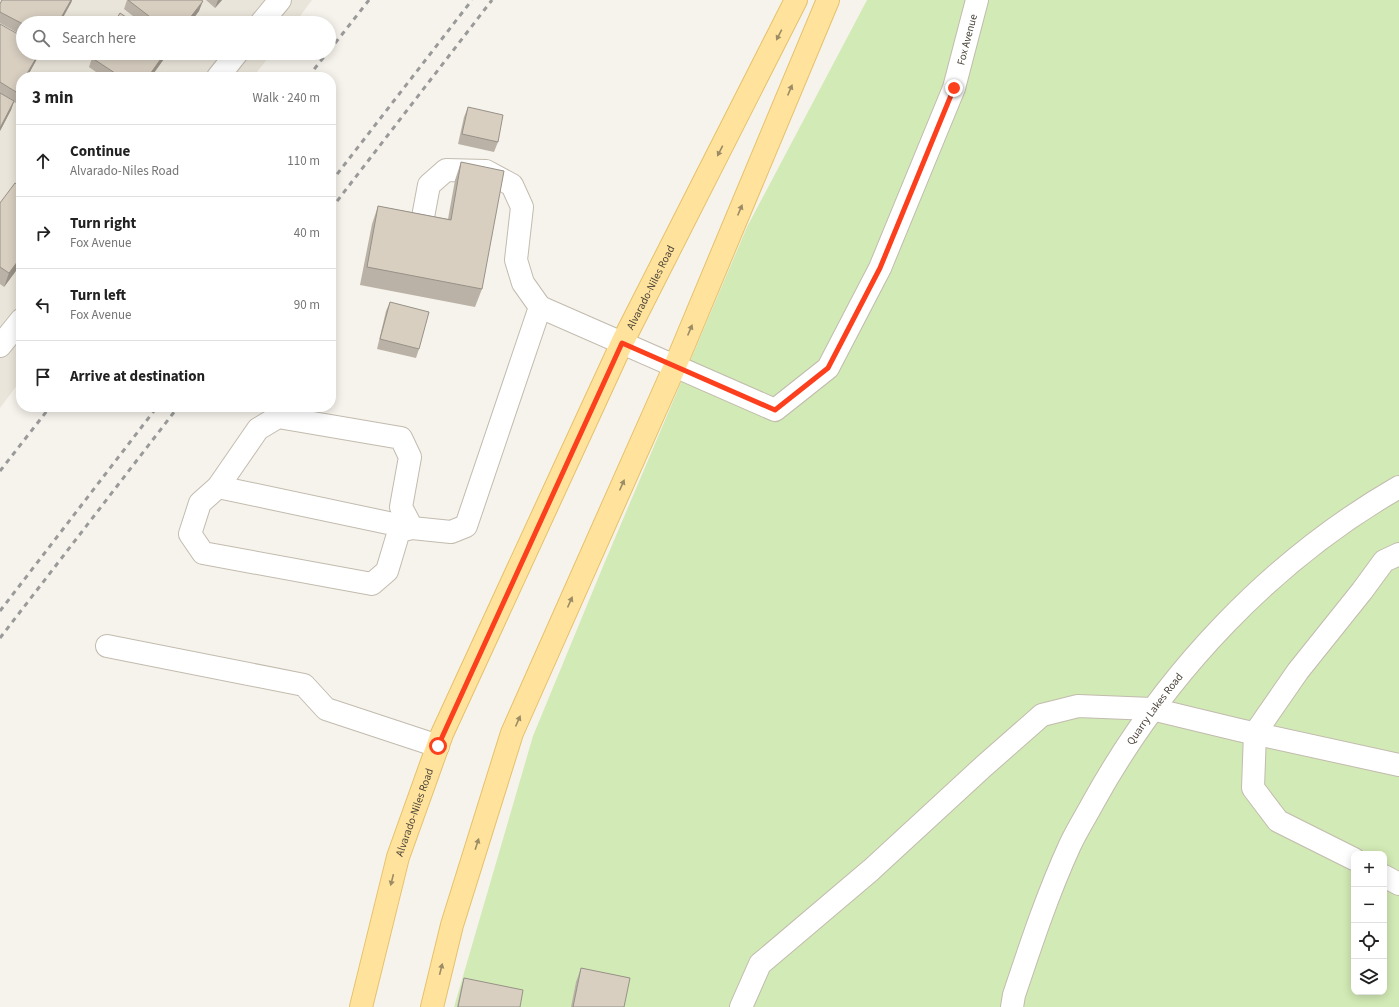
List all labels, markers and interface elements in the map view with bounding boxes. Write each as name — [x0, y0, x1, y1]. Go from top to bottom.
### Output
street label: Fox Avenue — [953, 12, 981, 67]
search box — [16, 16, 336, 60]
icon: search — [30, 27, 52, 49]
text: Search here — [62, 28, 136, 49]
one-way arrow — [775, 29, 782, 41]
route end — [945, 79, 963, 97]
one-way arrow — [787, 85, 793, 96]
text: 3 min — [32, 86, 73, 110]
text: Walk · 240 m — [252, 89, 320, 107]
text: Continue — [70, 141, 130, 162]
one-way arrow — [716, 145, 723, 156]
icon: ahead — [32, 150, 54, 172]
text: 110 m — [287, 152, 320, 170]
text: Alvarado-Niles Road — [70, 162, 179, 180]
one-way arrow — [737, 205, 743, 216]
text: Turn right — [70, 213, 136, 234]
icon: right — [32, 222, 54, 244]
text: 40 m — [294, 224, 320, 242]
text: Fox Avenue — [70, 234, 132, 252]
street label: Alvarado-Niles Road — [623, 243, 678, 332]
text: Turn left — [70, 285, 126, 306]
icon: left — [32, 294, 54, 316]
text: 90 m — [294, 296, 320, 314]
text: Fox Avenue — [70, 306, 132, 324]
one-way arrow — [687, 325, 693, 336]
icon: arrive — [32, 366, 54, 388]
text: Arrive at destination — [70, 366, 205, 387]
one-way arrow — [619, 479, 625, 490]
one-way arrow — [567, 596, 573, 608]
street label: Quarry Lakes Road — [1123, 669, 1186, 748]
one-way arrow — [515, 714, 521, 726]
route start — [429, 737, 447, 755]
street label: Alvarado-Niles Road — [391, 766, 437, 858]
one-way arrow — [474, 838, 480, 850]
map controls — [1351, 851, 1387, 995]
button: + — [1351, 851, 1387, 887]
one-way arrow — [389, 874, 395, 886]
button: − — [1351, 887, 1387, 923]
button: locate — [1351, 923, 1387, 959]
button: layers — [1351, 959, 1387, 995]
one-way arrow — [438, 963, 444, 975]

